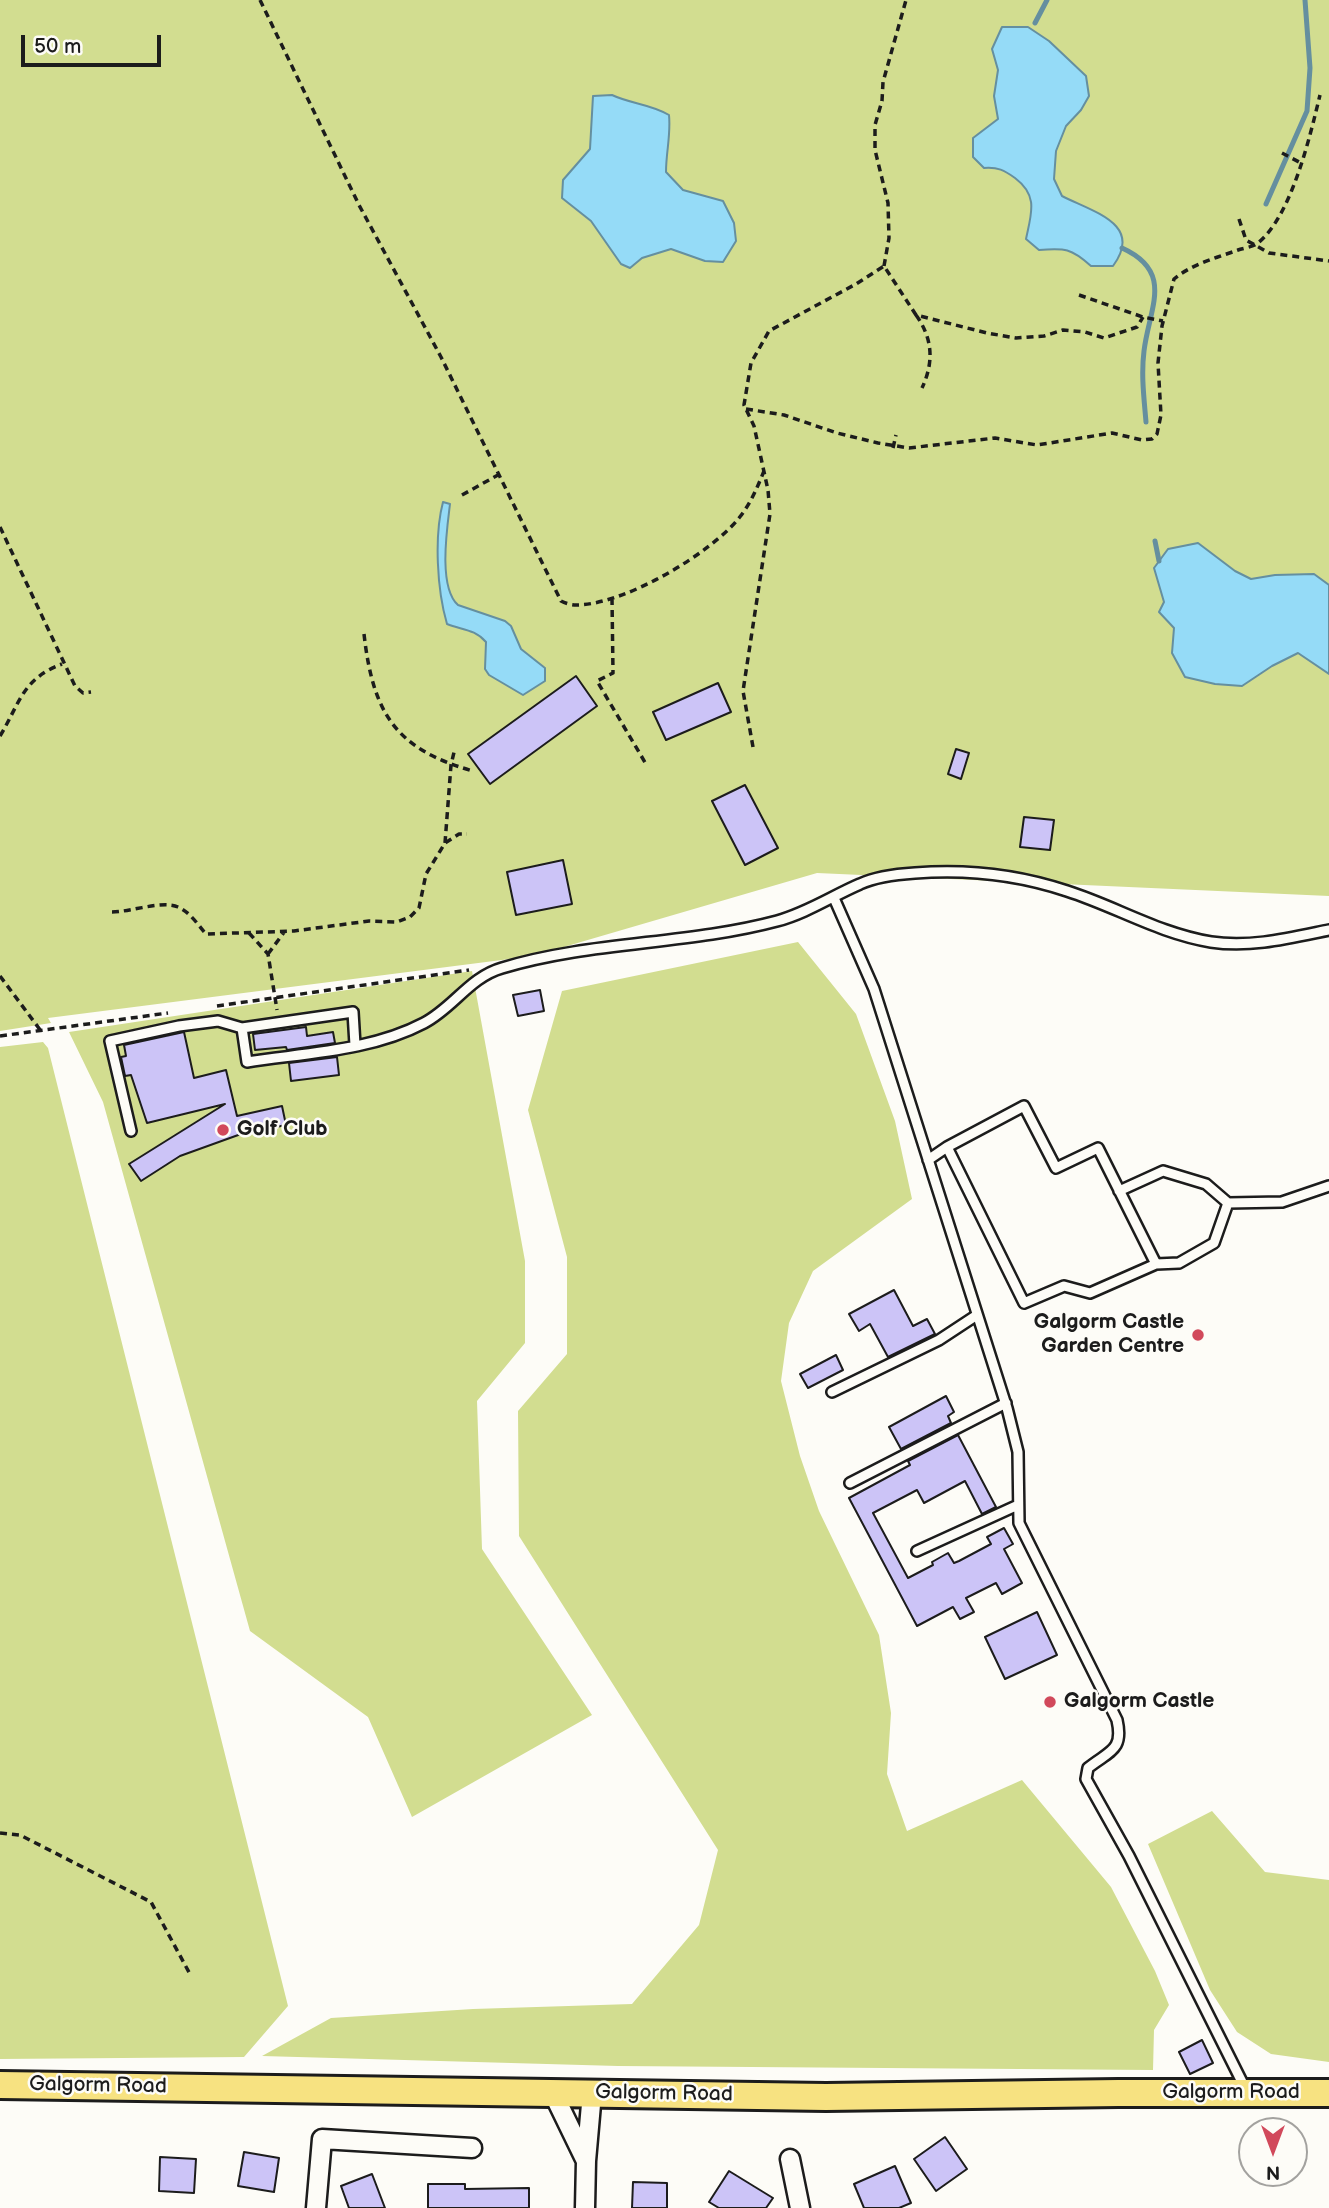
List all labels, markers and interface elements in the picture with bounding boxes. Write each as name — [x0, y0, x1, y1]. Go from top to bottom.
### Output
scale bar — [24, 21, 164, 65]
text: 50 m — [34, 34, 81, 59]
place label: Golf Club — [237, 1117, 328, 1143]
marker: Golf Club — [215, 1122, 231, 1138]
place label: Galgorm Castle Garden Centre — [1034, 1310, 1184, 1360]
marker: Galgorm Castle Garden Centre — [1190, 1327, 1206, 1343]
place label: Galgorm Castle — [1064, 1689, 1214, 1715]
marker: Galgorm Castle — [1042, 1694, 1058, 1710]
street label: Galgorm Road — [29, 2072, 167, 2100]
street label: Galgorm Road — [595, 2080, 733, 2108]
street label: Galgorm Road — [1162, 2080, 1300, 2106]
north arrow — [1238, 2117, 1308, 2187]
text: N — [1266, 2160, 1280, 2183]

